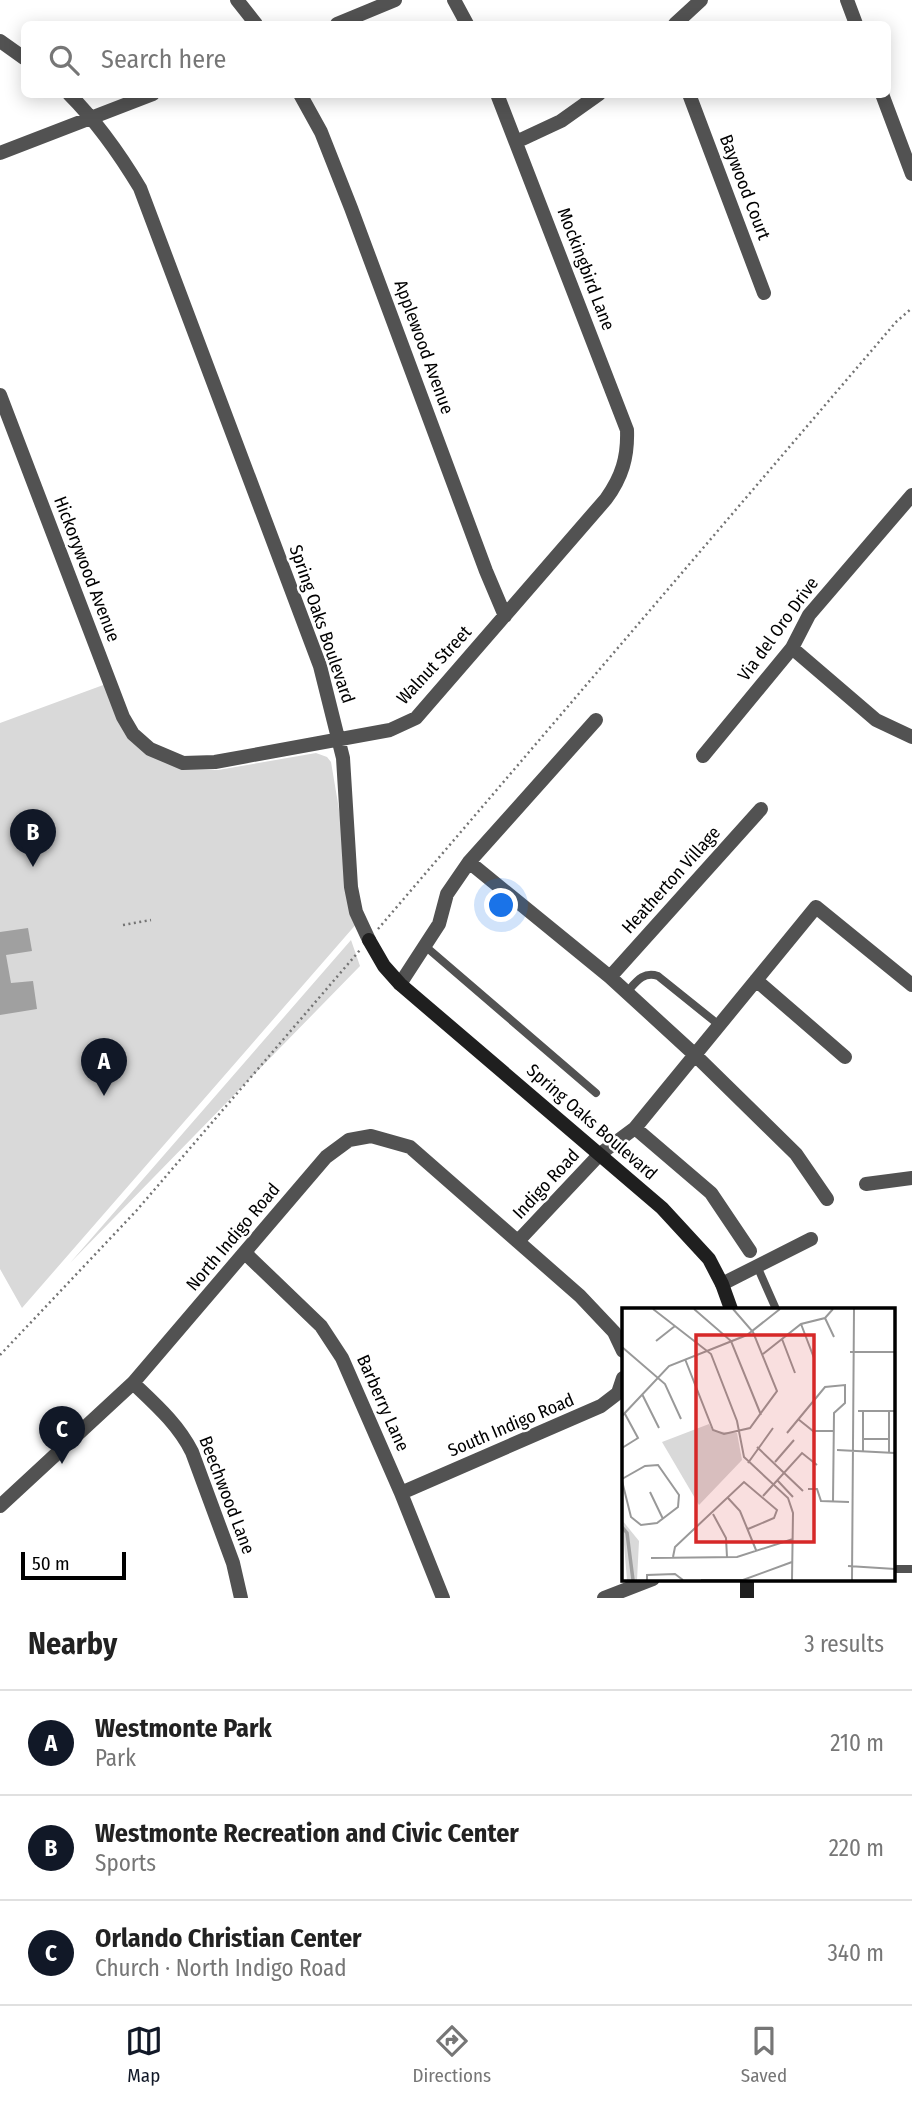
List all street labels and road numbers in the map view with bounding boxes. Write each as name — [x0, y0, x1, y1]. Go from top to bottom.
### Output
street label: Baywood Court — [715, 131, 775, 243]
street label: Mockingbird Lane — [552, 205, 620, 334]
street label: Applewood Avenue — [390, 277, 458, 417]
street label: Hickorywood Avenue — [49, 493, 125, 645]
street label: Spring Oaks Boulevard — [285, 542, 359, 706]
street label: Via del Oro Drive — [733, 573, 823, 685]
street label: Walnut Street — [392, 621, 476, 709]
street label: Heatherton Village — [617, 822, 725, 938]
street label: Spring Oaks Boulevard — [522, 1059, 662, 1185]
street label: Indigo Road — [508, 1144, 584, 1224]
street label: North Indigo Road — [182, 1179, 284, 1295]
street label: Barberry Lane — [352, 1351, 414, 1455]
street label: South Indigo Road — [445, 1389, 577, 1461]
street label: Beechwood Lane — [194, 1433, 260, 1557]

